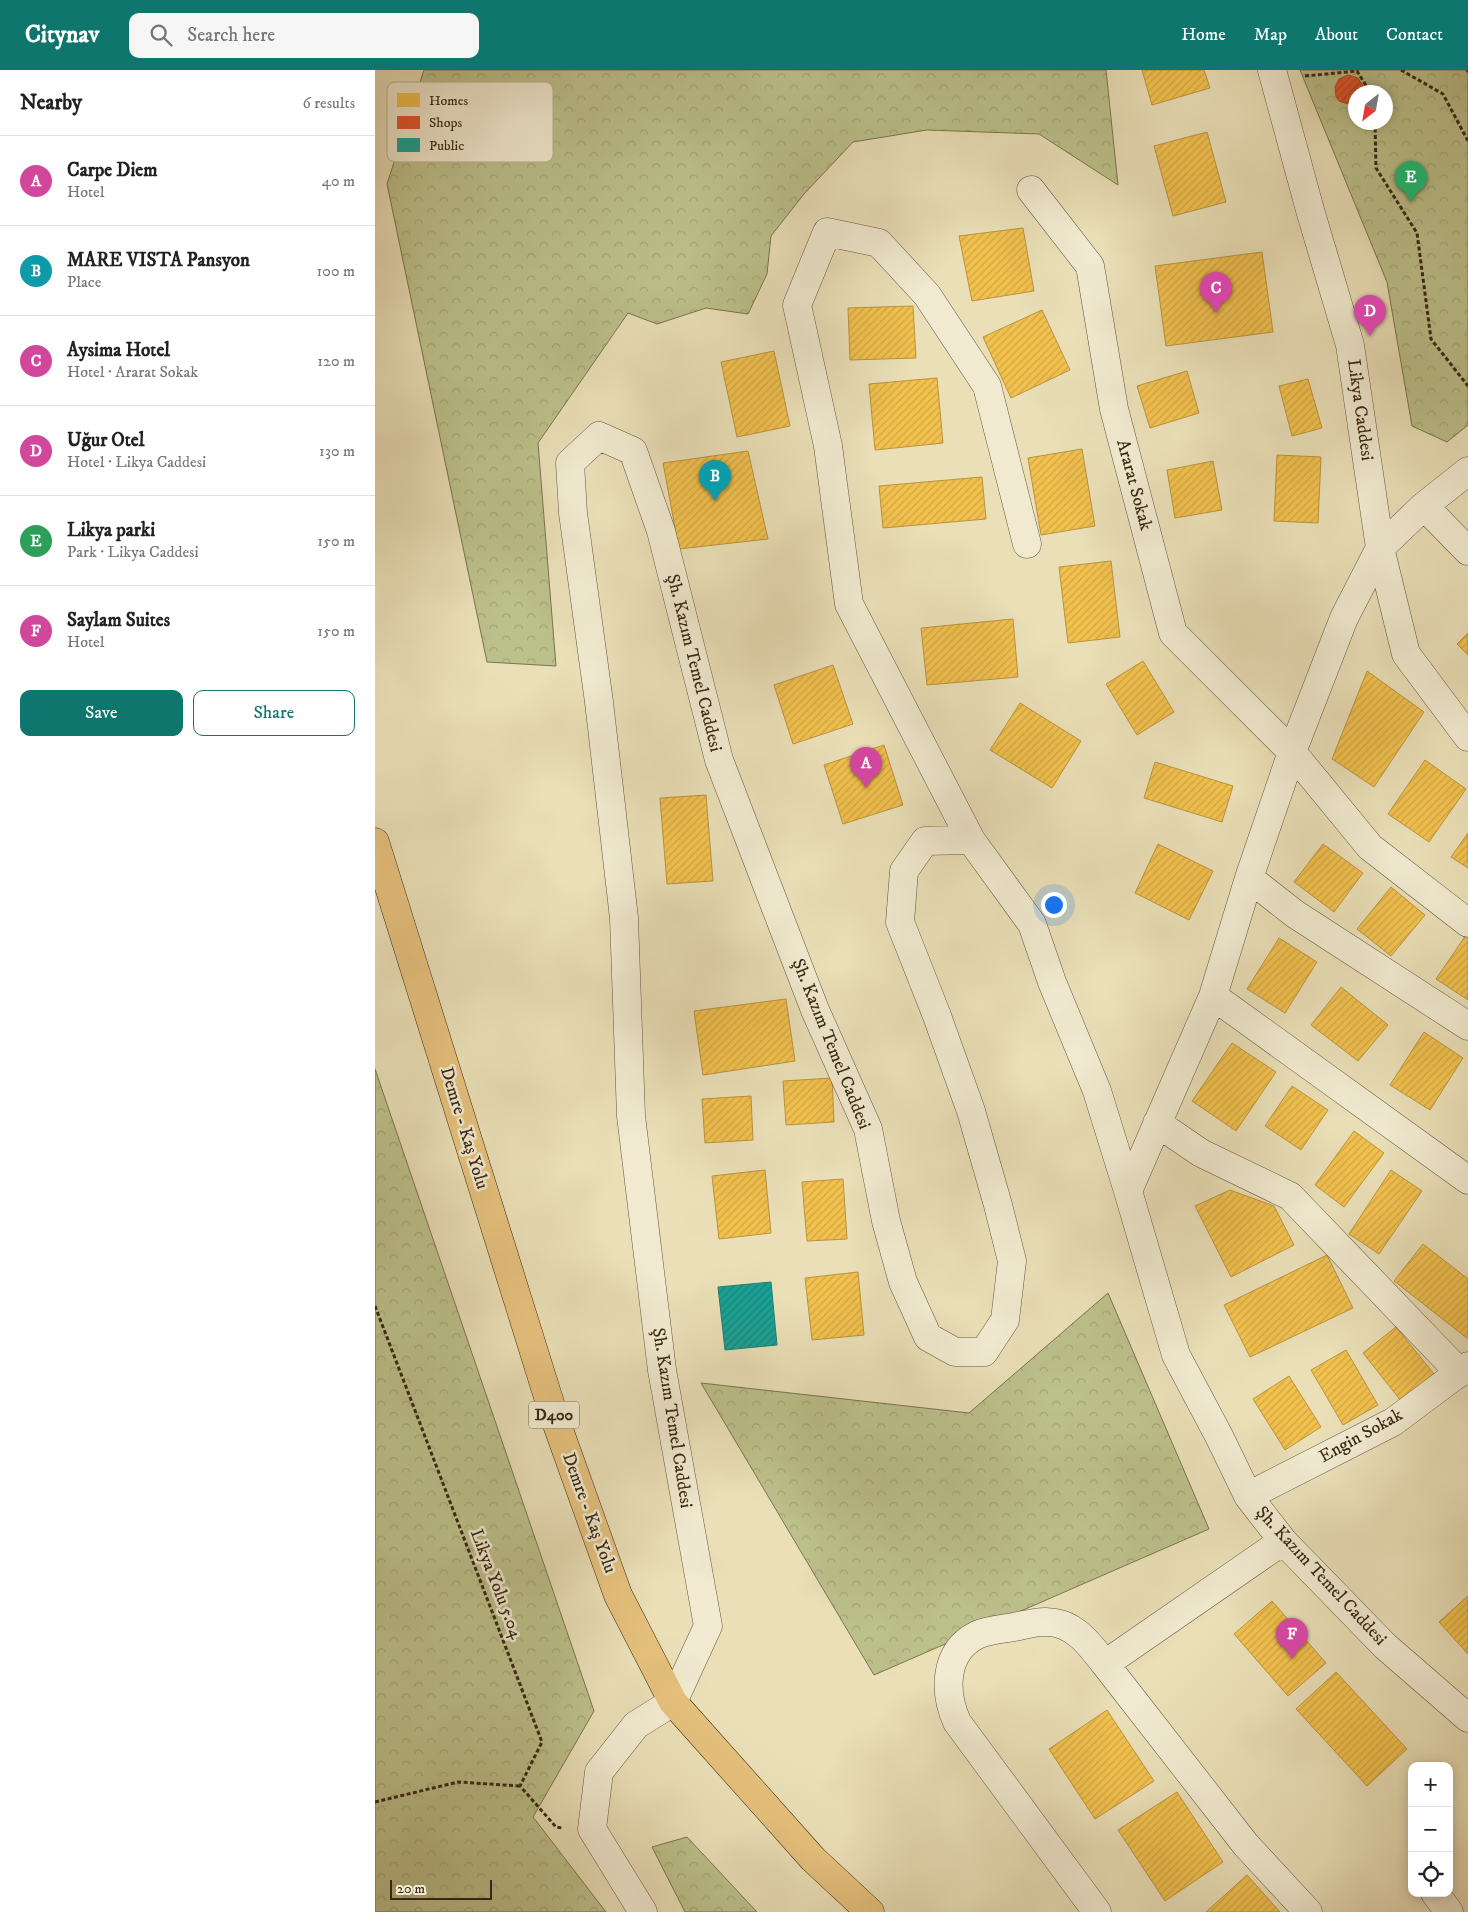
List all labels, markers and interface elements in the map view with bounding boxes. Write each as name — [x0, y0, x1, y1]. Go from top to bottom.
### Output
search box — [129, 13, 479, 58]
text: Citynav — [25, 20, 99, 50]
icon: search — [147, 21, 175, 49]
text: Search here — [187, 24, 275, 47]
text: Home — [1181, 24, 1226, 46]
text: Map — [1254, 24, 1287, 46]
text: About — [1315, 24, 1358, 46]
text: Contact — [1386, 24, 1443, 46]
legend — [387, 82, 553, 162]
north arrow — [1348, 85, 1393, 130]
text: Nearby — [20, 90, 82, 116]
text: Homes — [429, 92, 469, 110]
text: 6 results — [302, 93, 355, 113]
text: Shops — [429, 114, 462, 132]
text: Public — [429, 137, 464, 155]
text: Carpe Diem — [67, 159, 157, 182]
pin: E — [1395, 161, 1427, 202]
text: A — [31, 171, 41, 191]
text: 40 m — [322, 171, 355, 191]
text: Hotel — [67, 182, 105, 202]
text: MARE VISTA Pansyon — [67, 249, 250, 272]
text: B — [31, 261, 41, 281]
text: 100 m — [317, 261, 355, 281]
text: Place — [67, 272, 101, 292]
pin: C — [1200, 272, 1232, 313]
pin: D — [1354, 295, 1386, 336]
text: Aysima Hotel — [67, 339, 170, 362]
text: C — [31, 351, 41, 371]
text: 120 m — [317, 351, 355, 371]
street label: Likya Caddesi — [1342, 358, 1378, 462]
text: Hotel · Ararat Sokak — [67, 362, 198, 382]
text: Uğur Otel — [67, 429, 144, 452]
street label: Ararat Sokak — [1111, 437, 1157, 533]
text: D — [30, 441, 42, 461]
text: 130 m — [319, 441, 355, 461]
text: Hotel · Likya Caddesi — [67, 452, 206, 472]
pin: B — [699, 460, 731, 501]
text: Likya parki — [67, 519, 155, 542]
text: E — [30, 531, 42, 551]
text: 150 m — [317, 531, 355, 551]
text: Park · Likya Caddesi — [67, 542, 199, 562]
street label: Şh. Kazım Temel Caddesi — [661, 572, 727, 754]
text: Saylam Suites — [67, 609, 170, 632]
text: F — [31, 621, 41, 641]
text: 150 m — [317, 621, 355, 641]
text: Hotel — [67, 632, 105, 652]
button: Save — [20, 690, 183, 736]
button: Share — [193, 690, 355, 736]
pin: A — [850, 747, 882, 788]
your location — [1041, 892, 1067, 918]
street label: Şh. Kazım Temel Caddesi — [787, 955, 875, 1133]
street label: Demre - Kaş Yolu — [435, 1064, 493, 1192]
street label: Şh. Kazım Temel Caddesi — [647, 1326, 697, 1510]
road number: D400 — [529, 1402, 579, 1428]
street label: Engin Sokak — [1315, 1404, 1407, 1468]
street label: Demre - Kaş Yolu — [557, 1450, 621, 1577]
street label: Şh. Kazım Temel Caddesi — [1251, 1502, 1391, 1650]
street label: Likya Yolu 5.04 — [465, 1526, 527, 1643]
pin: F — [1276, 1618, 1308, 1659]
map controls — [1408, 1762, 1453, 1897]
button: + — [1408, 1762, 1453, 1807]
button: − — [1408, 1807, 1453, 1852]
button: locate — [1408, 1852, 1453, 1897]
scale bar — [390, 1877, 493, 1900]
text: 20 m — [397, 1880, 425, 1898]

